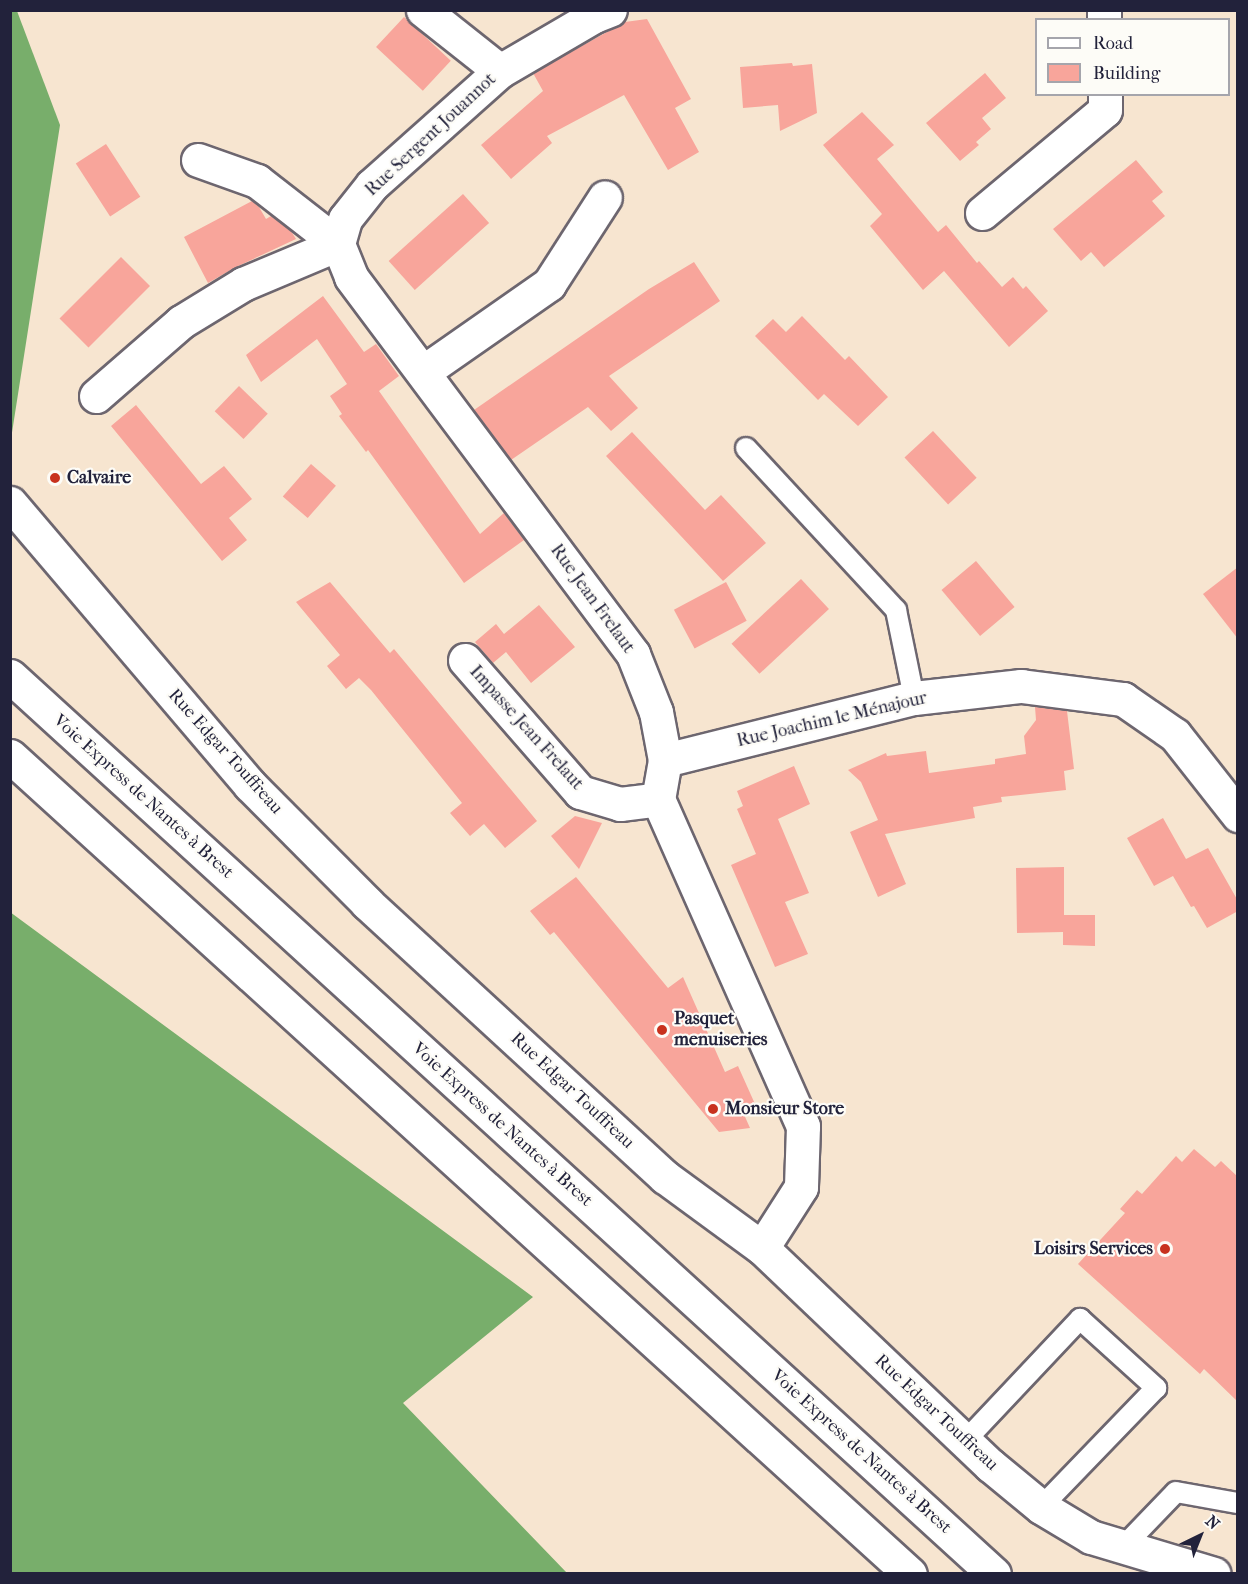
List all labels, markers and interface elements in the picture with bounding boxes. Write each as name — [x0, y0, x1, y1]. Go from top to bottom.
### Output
legend — [1035, 18, 1230, 96]
text: Road — [1093, 33, 1133, 54]
text: Building — [1093, 63, 1160, 84]
street label: Rue Sergent Jouannot — [361, 69, 501, 201]
place label: Calvaire — [67, 467, 131, 489]
marker: Calvaire — [48, 471, 62, 485]
street label: Rue Jean Frelaut — [545, 540, 639, 658]
street label: Impasse Jean Frelaut — [464, 661, 588, 795]
street label: Rue Edgar Touffreau — [163, 685, 287, 819]
street label: Rue Joachim le Ménajour — [735, 688, 929, 752]
street label: Voie Express de Nantes à Brest — [48, 710, 238, 884]
place label: Pasquet menuiseries — [674, 1009, 767, 1052]
marker: Pasquet menuiseries — [655, 1023, 669, 1037]
street label: Rue Edgar Touffreau — [506, 1028, 638, 1154]
street label: Voie Express de Nantes à Brest — [407, 1038, 597, 1212]
place label: Monsieur Store — [725, 1098, 844, 1120]
marker: Monsieur Store — [706, 1102, 720, 1116]
place label: Loisirs Services — [1034, 1238, 1153, 1260]
marker: Loisirs Services — [1158, 1242, 1172, 1256]
street label: Rue Edgar Touffreau — [870, 1350, 1002, 1476]
street label: Voie Express de Nantes à Brest — [766, 1365, 956, 1539]
north arrow — [1170, 1506, 1230, 1566]
text: N — [1202, 1511, 1224, 1534]

